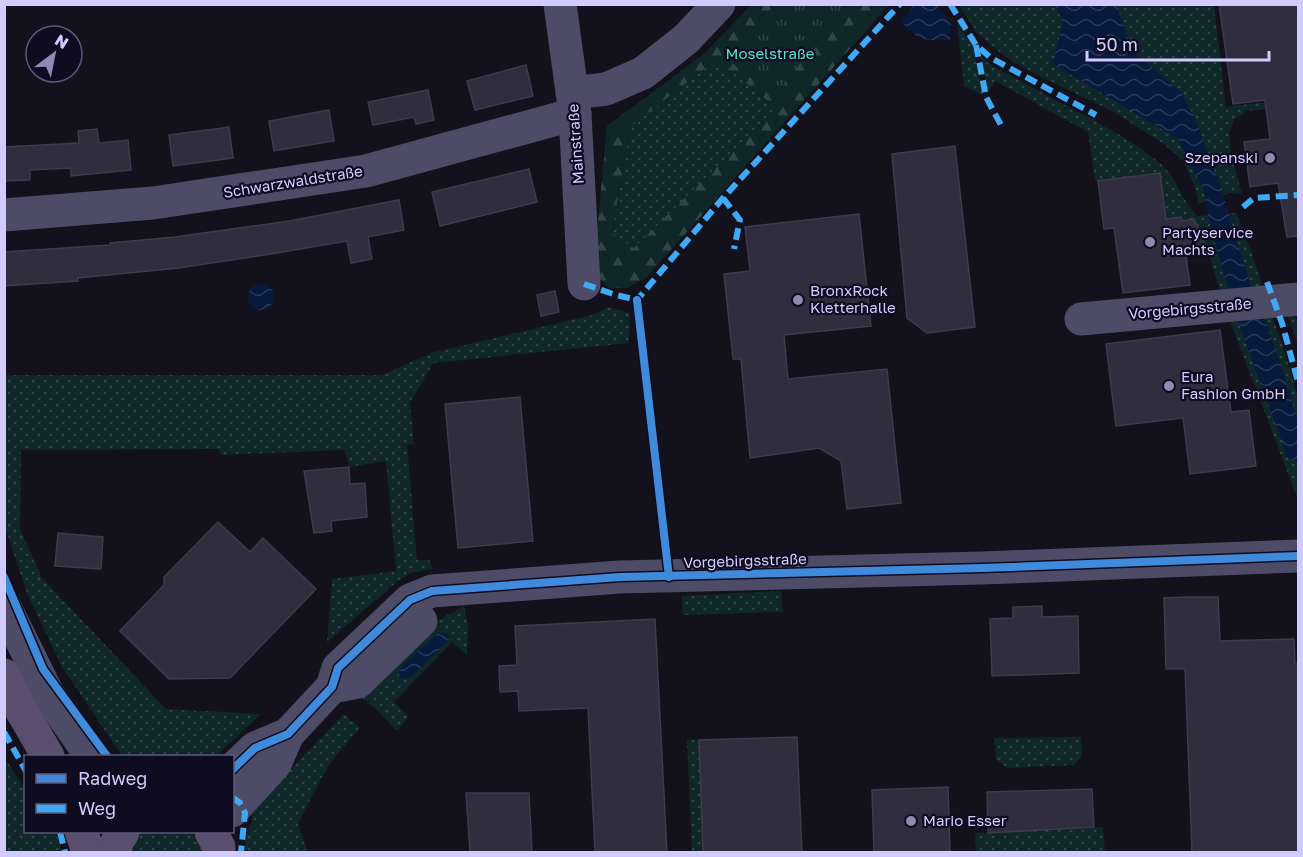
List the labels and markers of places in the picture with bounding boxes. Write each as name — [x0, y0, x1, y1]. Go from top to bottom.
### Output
place label: Szepanski — [1185, 148, 1258, 166]
marker: Szepanski — [1263, 151, 1277, 165]
place label: Partyservice Machts — [1162, 223, 1254, 258]
marker: Partyservice Machts — [1143, 235, 1157, 249]
place label: BronxRock Kletterhalle — [810, 281, 896, 316]
marker: BronxRock Kletterhalle — [791, 293, 805, 307]
place label: Eura Fashion GmbH — [1181, 367, 1286, 402]
marker: Eura Fashion GmbH — [1162, 379, 1176, 393]
place label: Mario Esser — [923, 811, 1007, 829]
marker: Mario Esser — [904, 814, 918, 828]

